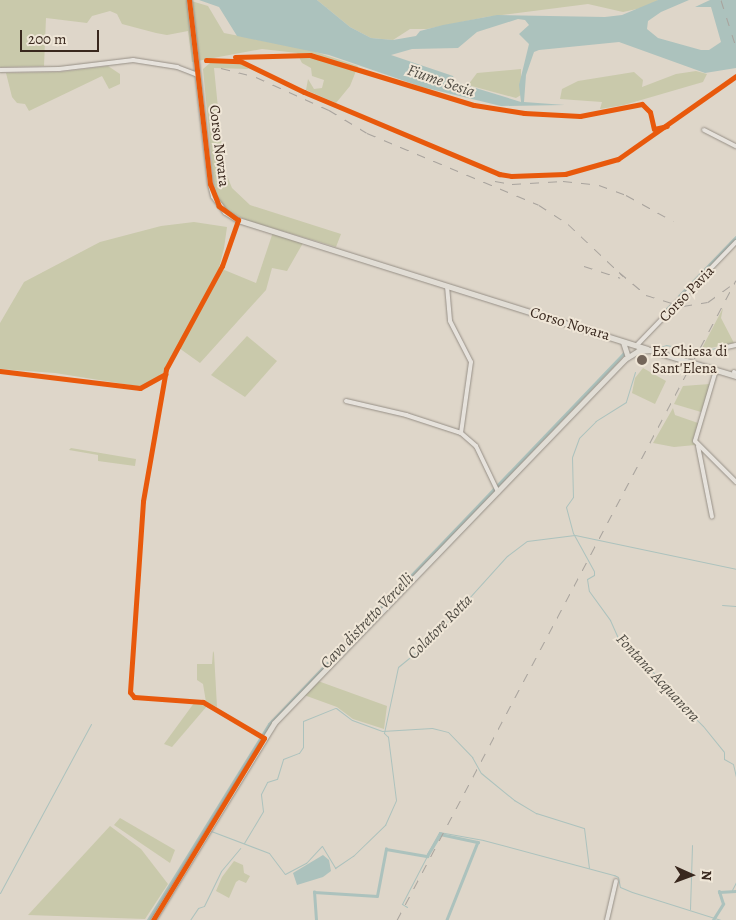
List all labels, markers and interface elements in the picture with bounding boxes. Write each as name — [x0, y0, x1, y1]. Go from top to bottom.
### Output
scale bar — [22, 20, 101, 52]
text: 200 m — [28, 29, 67, 49]
water label: Fiume Sesia — [405, 60, 477, 102]
street label: Corso Novara — [205, 104, 233, 188]
street label: Corso Pavia — [656, 262, 718, 326]
street label: Corso Novara — [528, 303, 612, 345]
place label: Ex Chiesa di Sant'Elena — [652, 342, 728, 377]
marker: Ex Chiesa di Sant'Elena — [636, 354, 648, 366]
water label: Cavo distretto Vercelli — [316, 569, 418, 673]
water label: Colatore Rotta — [404, 591, 476, 663]
water label: Fontana Acquanera — [612, 630, 704, 726]
north arrow — [666, 850, 716, 900]
text: N — [697, 870, 716, 881]

